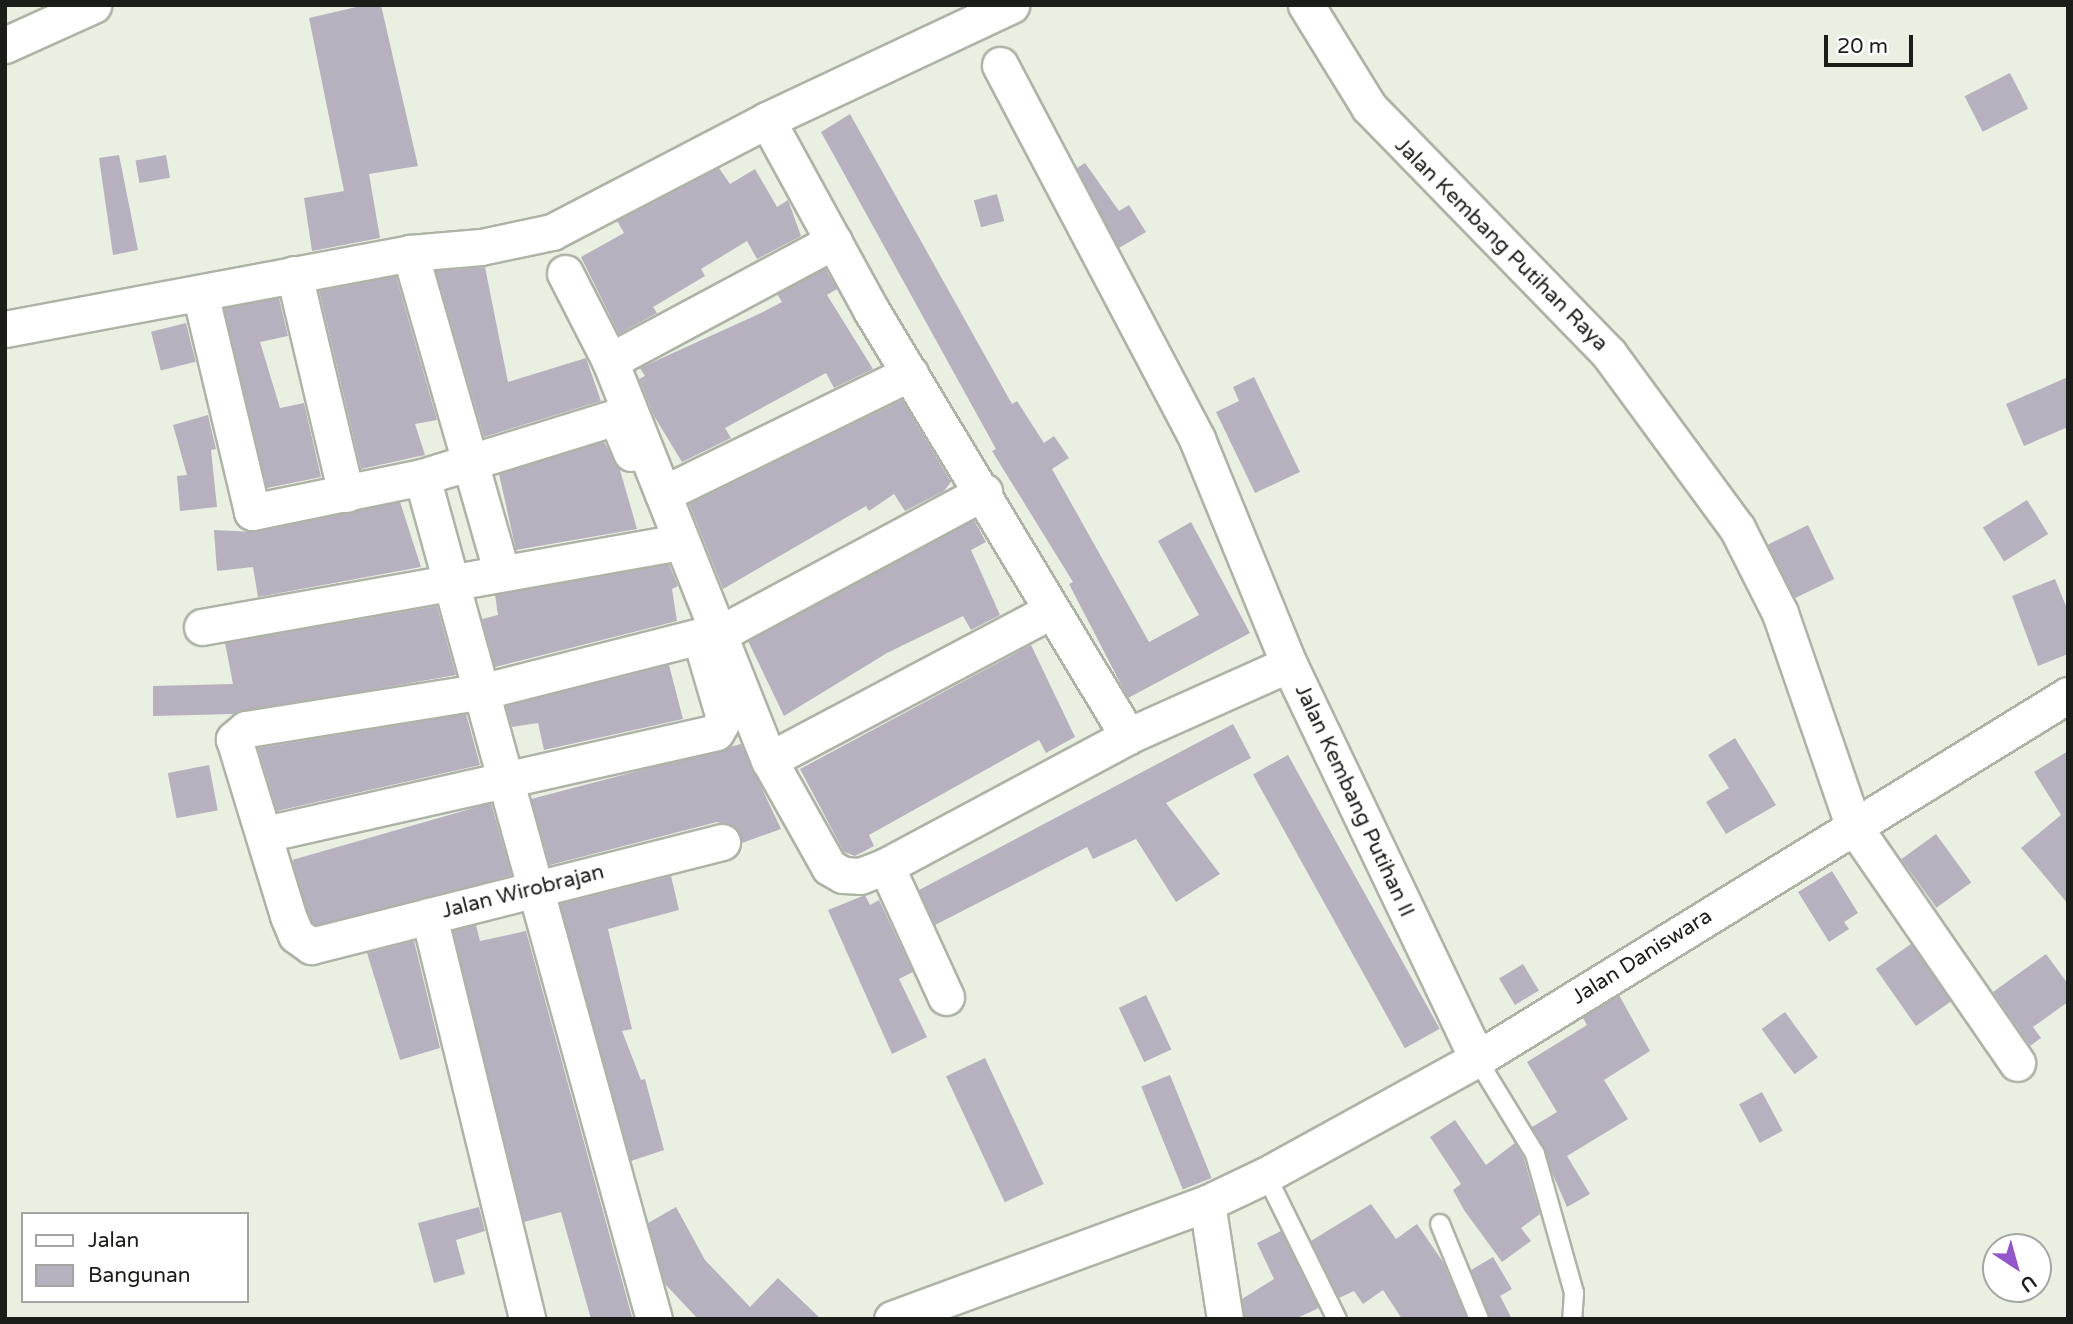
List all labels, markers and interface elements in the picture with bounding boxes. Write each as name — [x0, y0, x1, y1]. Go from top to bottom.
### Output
scale bar — [1828, 21, 1917, 65]
text: 20 m — [1837, 34, 1888, 59]
street label: Jalan Kembang Putihan Raya — [1389, 133, 1613, 357]
street label: Jalan Kembang Putihan II — [1289, 681, 1419, 921]
street label: Jalan Wirobrajan — [439, 860, 607, 924]
street label: Jalan Daniswara — [1567, 904, 1717, 1010]
legend — [21, 1212, 248, 1303]
text: Jalan — [88, 1228, 139, 1253]
north arrow — [1982, 1233, 2052, 1303]
text: Bangunan — [88, 1263, 191, 1288]
text: U — [2016, 1270, 2040, 1297]

